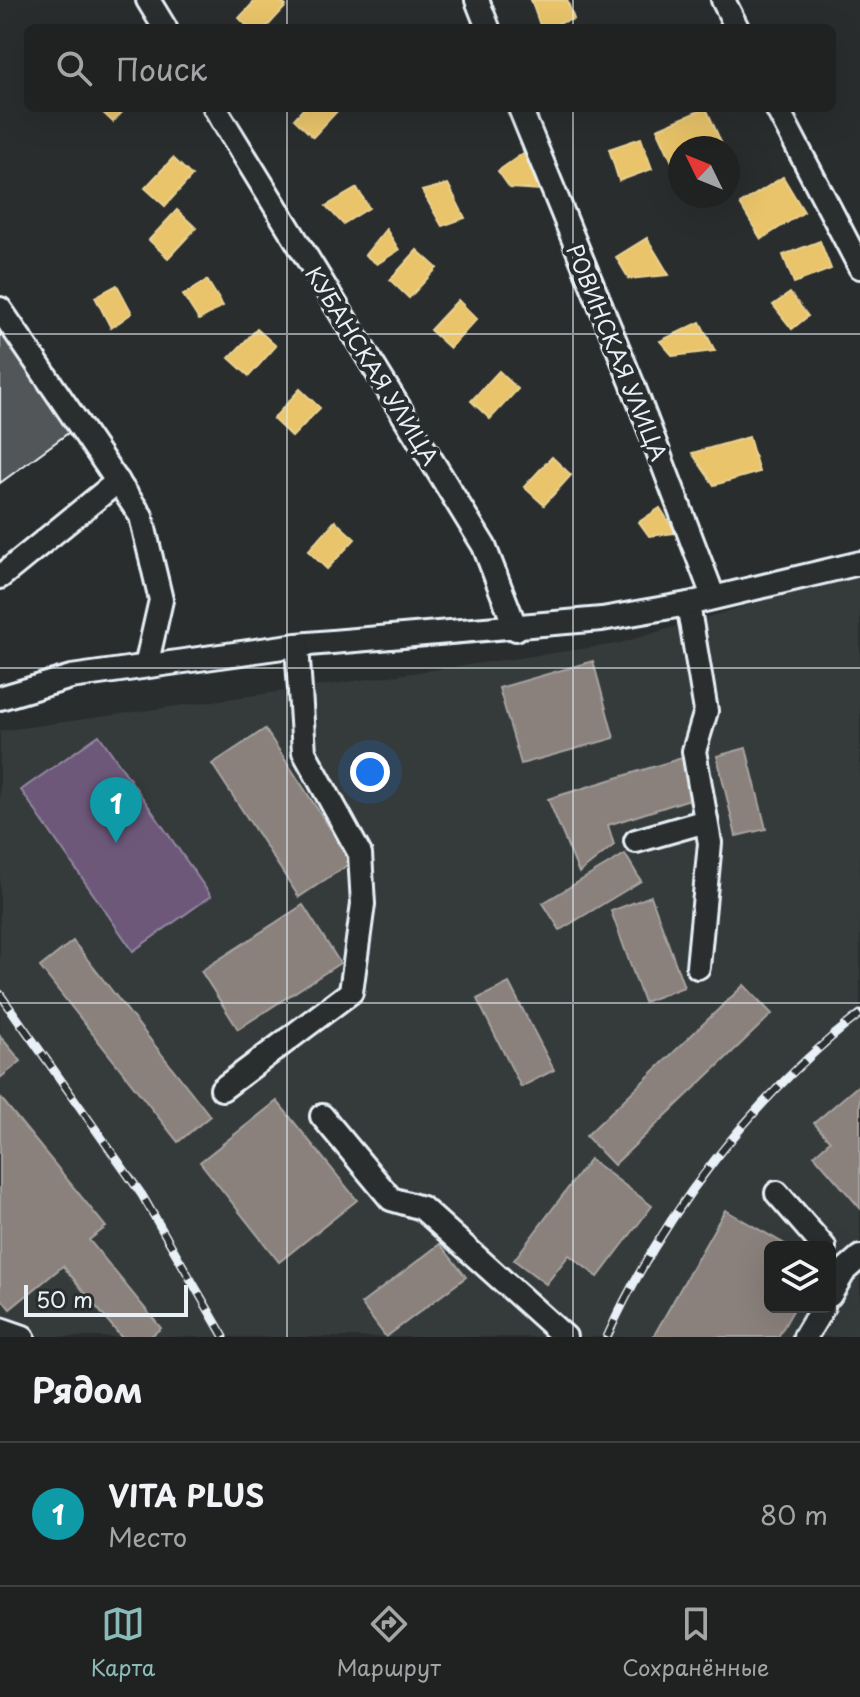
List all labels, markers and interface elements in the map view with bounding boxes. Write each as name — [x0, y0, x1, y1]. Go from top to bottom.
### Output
search box — [24, 24, 836, 112]
icon: search — [52, 46, 96, 90]
text: Поиск — [116, 46, 207, 91]
north arrow — [668, 136, 740, 208]
street label: РОВИНСКАЯ УЛИЦА — [559, 239, 677, 465]
street label: КУБАНСКАЯ УЛИЦА — [298, 259, 448, 471]
your location — [350, 752, 390, 792]
pin: 1 — [90, 777, 142, 843]
map controls — [764, 1241, 836, 1313]
button: layers — [764, 1241, 836, 1313]
scale bar — [24, 1281, 188, 1317]
text: 50 m — [36, 1282, 93, 1315]
text: Рядом — [32, 1363, 143, 1415]
text: VITA PLUS — [108, 1472, 264, 1517]
text: 1 — [52, 1495, 64, 1534]
text: 80 m — [760, 1495, 828, 1534]
text: Место — [108, 1517, 187, 1556]
tab: Карта — [91, 1602, 155, 1683]
tab: Маршрут — [337, 1602, 441, 1683]
tab: Сохранённые — [622, 1602, 769, 1683]

